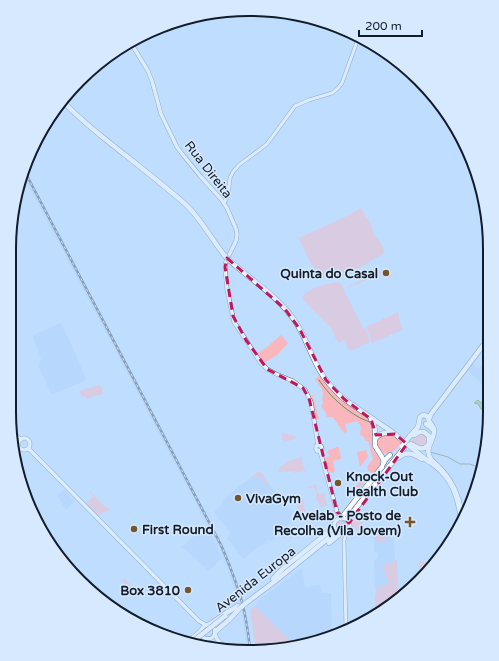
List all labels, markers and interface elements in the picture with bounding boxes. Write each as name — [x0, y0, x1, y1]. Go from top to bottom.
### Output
scale bar — [359, 12, 422, 38]
text: 200 m — [365, 19, 402, 33]
street label: Rua Direita — [181, 138, 236, 201]
place label: Quinta do Casal — [280, 266, 378, 282]
marker: Quinta do Casal — [381, 268, 391, 278]
place label: Knock-Out Health Club — [346, 469, 418, 500]
marker: Knock-Out Health Club — [333, 478, 343, 488]
place label: VivaGym — [246, 491, 301, 507]
marker: VivaGym — [233, 493, 243, 503]
place label: Avelab - Posto de Recolha (Vila Jovem) — [274, 508, 402, 539]
marker: Avelab - Posto de Recolha (Vila Jovem) — [404, 516, 416, 528]
place label: First Round — [142, 522, 214, 538]
marker: First Round — [129, 524, 139, 534]
street label: Avenida Europa — [212, 543, 299, 616]
place label: Box 3810 — [120, 583, 180, 599]
marker: Box 3810 — [183, 585, 193, 595]

